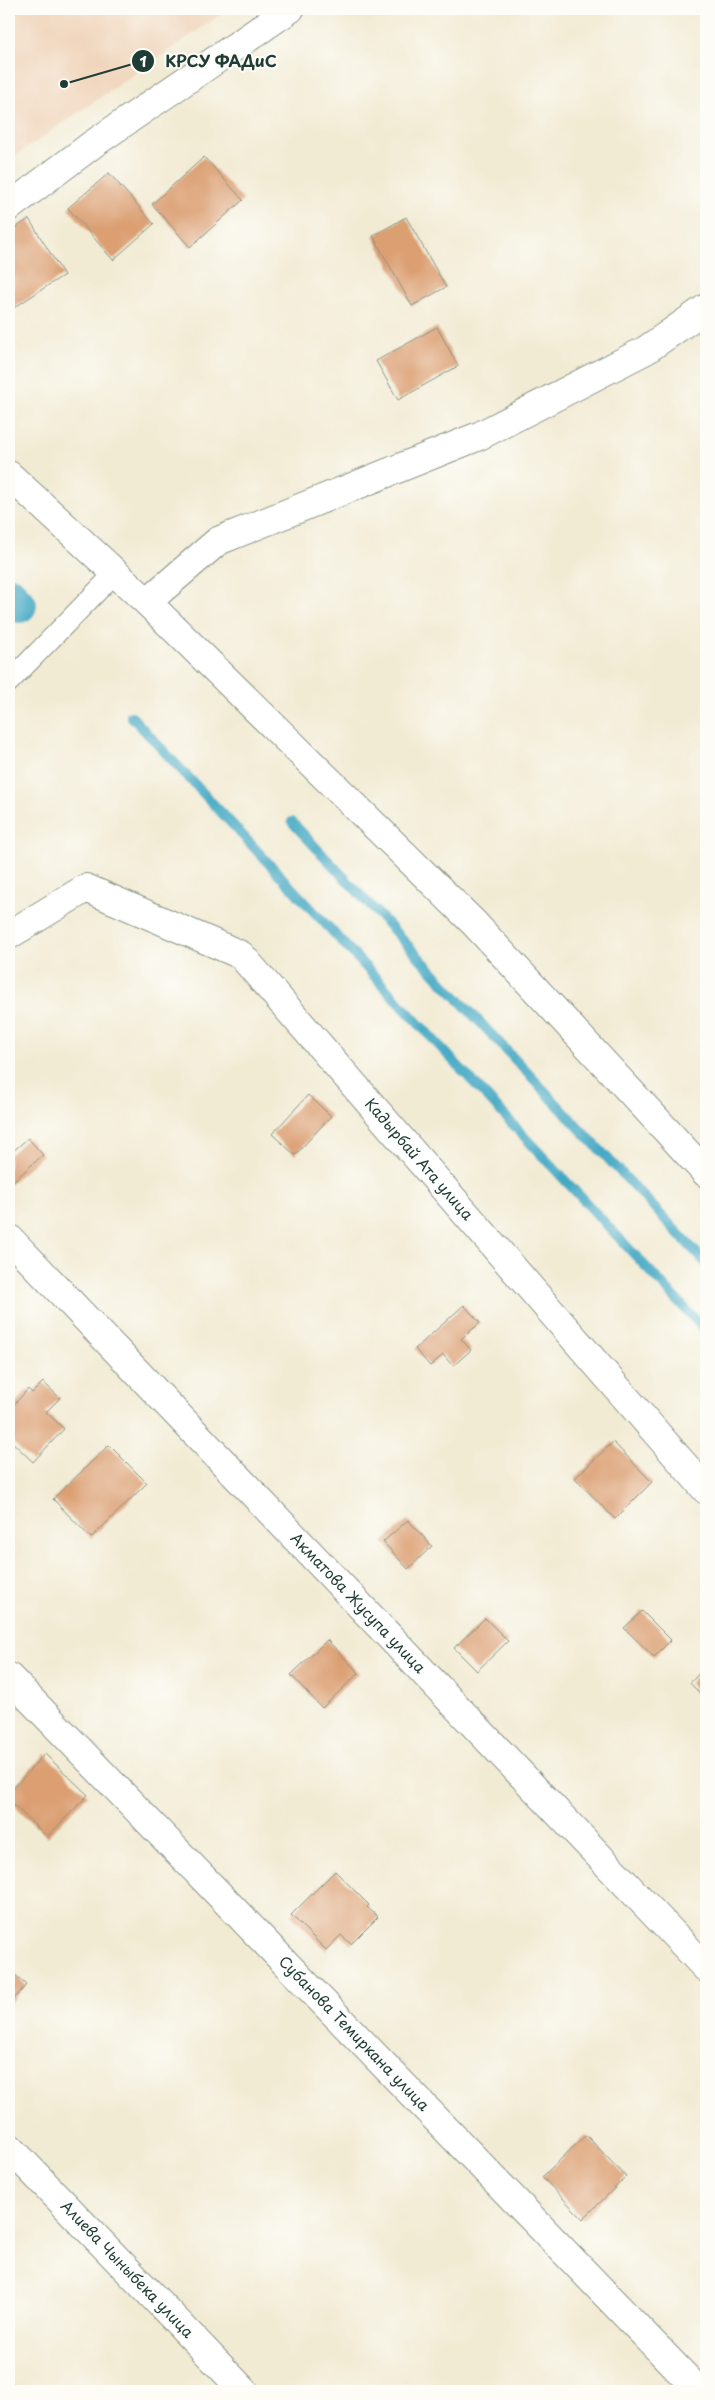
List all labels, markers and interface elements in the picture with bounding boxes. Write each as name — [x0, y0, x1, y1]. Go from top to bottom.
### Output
callout: КРСУ ФАДиС — [130, 46, 287, 77]
text: КРСУ ФАДиС — [165, 48, 277, 72]
text: 1 — [139, 49, 147, 72]
street label: Кадырбай Ата улица — [360, 1092, 480, 1225]
street label: Акматова Жусупа улица — [286, 1527, 432, 1678]
street label: Субанова Темиркана улица — [274, 1950, 436, 2116]
street label: Алиева Чыныбека улица — [56, 2194, 200, 2343]

